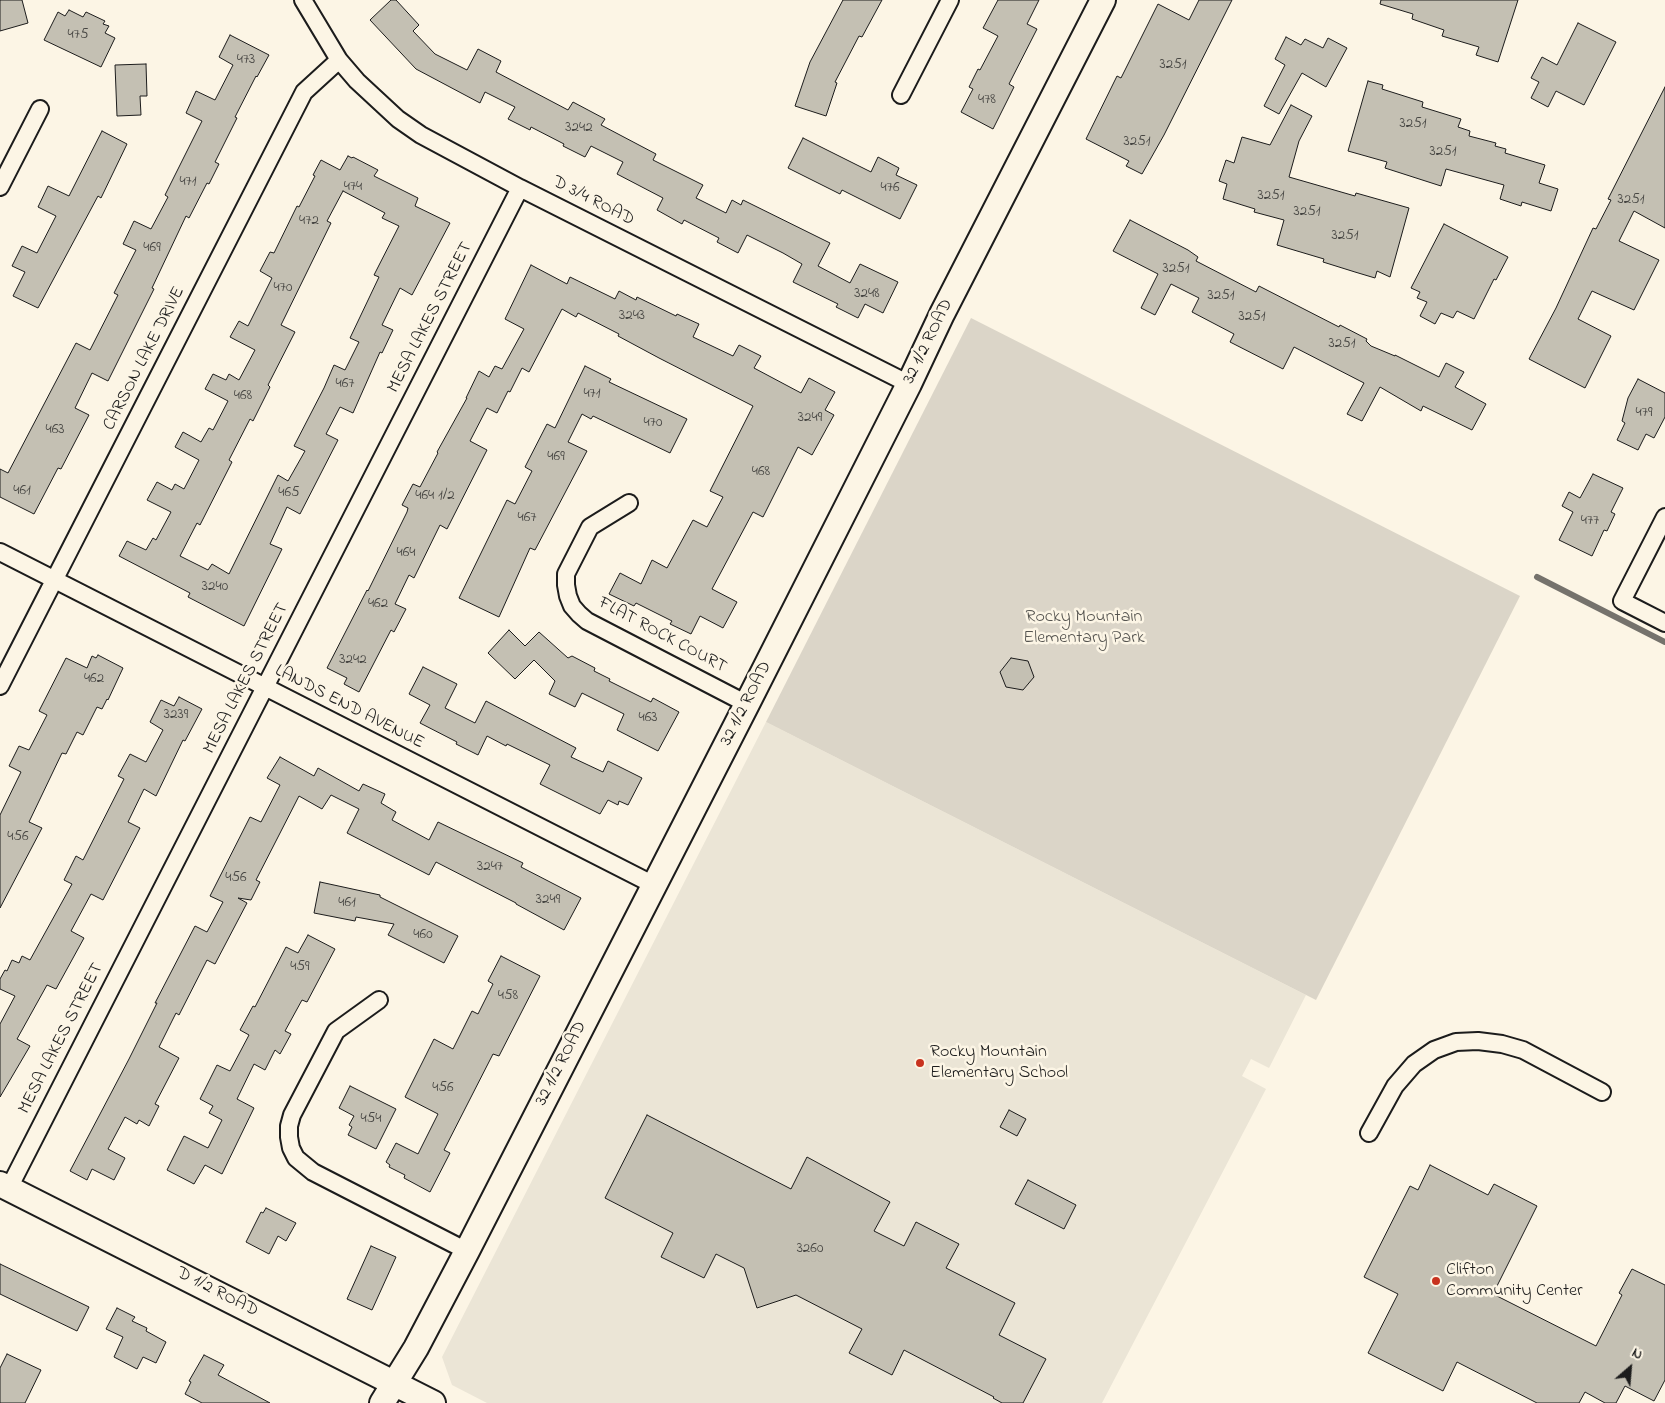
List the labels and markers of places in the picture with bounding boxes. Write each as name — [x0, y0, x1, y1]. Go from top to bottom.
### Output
place label: Rocky Mountain Elementary School — [930, 1042, 1068, 1084]
marker: Rocky Mountain Elementary School — [914, 1057, 926, 1069]
place label: Clifton Community Center — [1446, 1260, 1583, 1302]
marker: Clifton Community Center — [1430, 1275, 1442, 1287]

